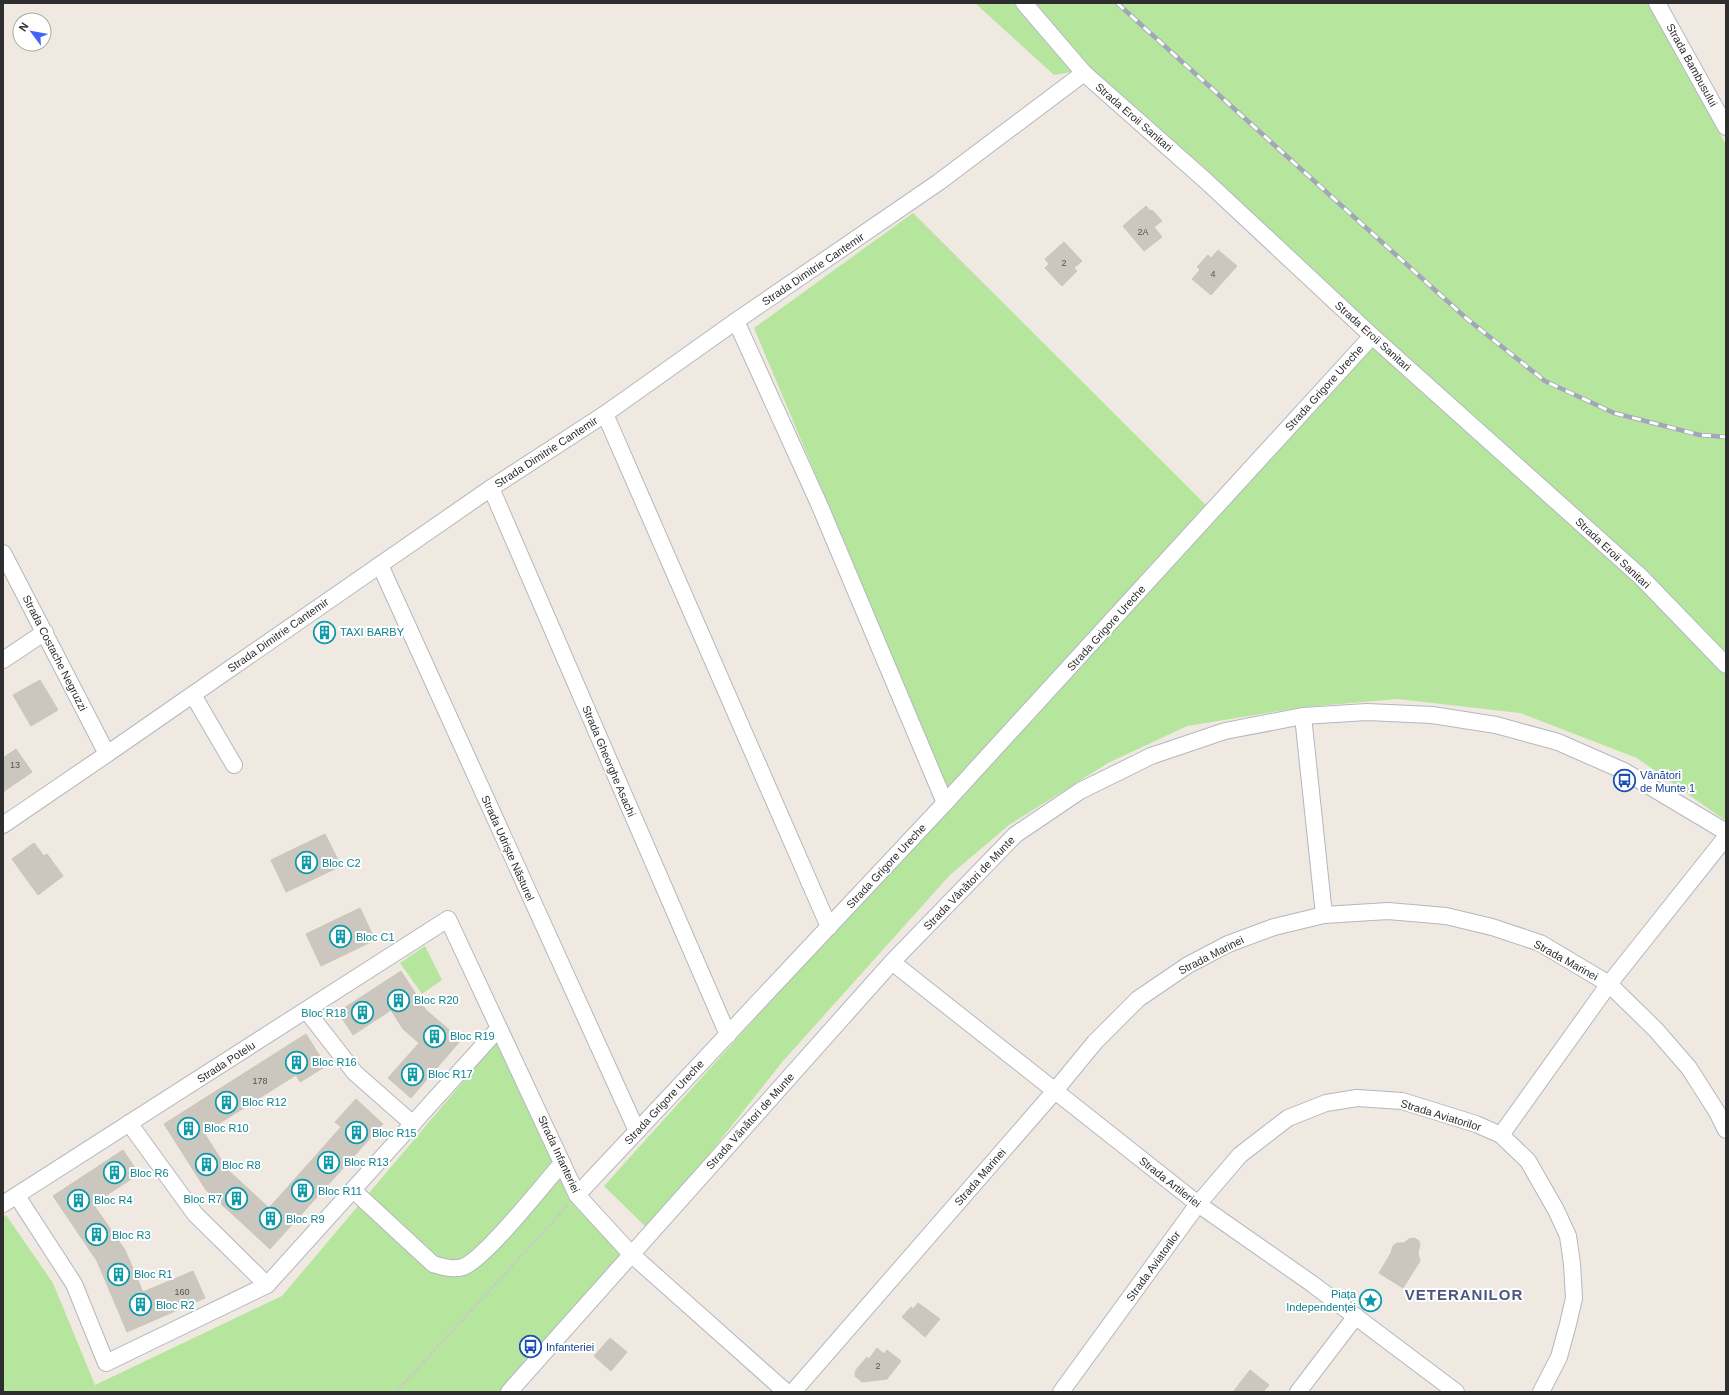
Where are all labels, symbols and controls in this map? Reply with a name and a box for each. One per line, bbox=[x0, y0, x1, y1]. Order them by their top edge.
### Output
north arrow bbox=[12, 12, 52, 52]
text: N bbox=[16, 20, 31, 33]
street label: Strada Bambusului bbox=[1664, 21, 1720, 109]
street label: Strada Eroii Sanitari bbox=[1093, 80, 1175, 154]
house number: 2A bbox=[1137, 227, 1149, 237]
street label: Strada Dimitrie Cantemir bbox=[760, 230, 867, 308]
house number: 2 bbox=[1061, 258, 1067, 268]
house number: 4 bbox=[1210, 269, 1216, 279]
street label: Strada Eroii Sanitari bbox=[1333, 299, 1413, 373]
street label: Strada Grigore Ureche bbox=[1283, 343, 1365, 433]
street label: Strada Dimitrie Cantemir bbox=[492, 414, 600, 490]
street label: Strada Eroii Sanitari bbox=[1573, 515, 1653, 591]
street label: Strada Grigore Ureche bbox=[1065, 583, 1147, 673]
street label: Strada Costache Negruzzi bbox=[21, 593, 89, 713]
street label: Strada Dimitrie Cantemir bbox=[225, 595, 331, 674]
building icon: TAXI BARBY bbox=[311, 619, 337, 645]
place label: TAXI BARBY bbox=[340, 626, 405, 638]
street label: Strada Gheorghe Asachi bbox=[580, 703, 638, 819]
house number: 13 bbox=[10, 760, 20, 770]
bus stop icon: Vânători de Munte 1 bbox=[1611, 768, 1637, 794]
place label: Vânători de Munte 1 bbox=[1640, 769, 1695, 794]
street label: Strada Udriște Năsturel bbox=[479, 793, 537, 903]
street label: Strada Grigore Ureche bbox=[844, 821, 928, 911]
street label: Strada Vânători de Munte bbox=[921, 834, 1017, 932]
building icon: Bloc C2 bbox=[293, 850, 319, 876]
place label: Bloc C2 bbox=[322, 857, 361, 869]
building icon: Bloc C1 bbox=[328, 924, 354, 950]
place label: Bloc C1 bbox=[356, 931, 395, 943]
street label: Strada Marinei bbox=[1176, 933, 1246, 977]
street label: Strada Marinei bbox=[1532, 937, 1600, 983]
building icon: Bloc R20 bbox=[385, 987, 411, 1013]
place label: Bloc R20 bbox=[414, 994, 459, 1006]
building icon: Bloc R18 bbox=[349, 1000, 375, 1026]
place label: Bloc R18 bbox=[301, 1007, 346, 1019]
building icon: Bloc R19 bbox=[421, 1023, 447, 1049]
place label: Bloc R19 bbox=[450, 1030, 495, 1042]
street label: Strada Potelu bbox=[195, 1039, 257, 1085]
building icon: Bloc R16 bbox=[284, 1049, 310, 1075]
place label: Bloc R16 bbox=[312, 1056, 357, 1068]
street label: Strada Grigore Ureche bbox=[622, 1057, 706, 1147]
building icon: Bloc R17 bbox=[399, 1061, 425, 1087]
place label: Bloc R17 bbox=[428, 1068, 473, 1080]
street label: Strada Vânători de Munte bbox=[704, 1070, 796, 1172]
house number: 178 bbox=[252, 1076, 268, 1086]
building icon: Bloc R12 bbox=[214, 1089, 240, 1115]
place label: Bloc R12 bbox=[242, 1096, 287, 1108]
street label: Strada Aviatorilor bbox=[1399, 1097, 1483, 1133]
street label: Strada Infanteriei bbox=[536, 1113, 582, 1195]
building icon: Bloc R10 bbox=[176, 1115, 202, 1141]
building icon: Bloc R15 bbox=[343, 1120, 369, 1146]
place label: Bloc R10 bbox=[204, 1122, 249, 1134]
place label: Bloc R15 bbox=[372, 1127, 417, 1139]
street label: Strada Marinei bbox=[952, 1146, 1008, 1208]
building icon: Bloc R13 bbox=[316, 1149, 342, 1175]
building icon: Bloc R8 bbox=[194, 1152, 220, 1178]
street label: Strada Artileriei bbox=[1137, 1154, 1203, 1210]
place label: Bloc R13 bbox=[344, 1156, 389, 1168]
place label: Bloc R8 bbox=[222, 1159, 261, 1171]
building icon: Bloc R6 bbox=[101, 1160, 127, 1186]
place label: Bloc R6 bbox=[130, 1167, 169, 1179]
building icon: Bloc R11 bbox=[290, 1178, 316, 1204]
place label: Bloc R11 bbox=[318, 1185, 362, 1197]
building icon: Bloc R7 bbox=[224, 1186, 250, 1212]
building icon: Bloc R4 bbox=[65, 1187, 91, 1213]
place label: Bloc R7 bbox=[183, 1193, 222, 1205]
place label: Bloc R4 bbox=[94, 1194, 133, 1206]
building icon: Bloc R9 bbox=[258, 1206, 284, 1232]
place label: Bloc R9 bbox=[286, 1213, 325, 1225]
building icon: Bloc R3 bbox=[84, 1222, 110, 1248]
street label: Strada Aviatorilor bbox=[1124, 1228, 1183, 1303]
place label: Bloc R3 bbox=[112, 1229, 151, 1241]
building icon: Bloc R1 bbox=[106, 1261, 132, 1287]
place label: Bloc R1 bbox=[134, 1268, 173, 1280]
district label: VETERANILOR bbox=[1405, 1286, 1523, 1303]
house number: 160 bbox=[174, 1287, 190, 1297]
place icon: Piața Independenței bbox=[1358, 1287, 1384, 1313]
place label: Piața Independenței bbox=[1286, 1288, 1357, 1313]
building icon: Bloc R2 bbox=[128, 1292, 154, 1318]
place label: Bloc R2 bbox=[156, 1299, 195, 1311]
bus stop icon: Infanteriei bbox=[518, 1334, 544, 1360]
place label: Infanteriei bbox=[546, 1341, 594, 1353]
house number: 2 bbox=[875, 1361, 881, 1371]

